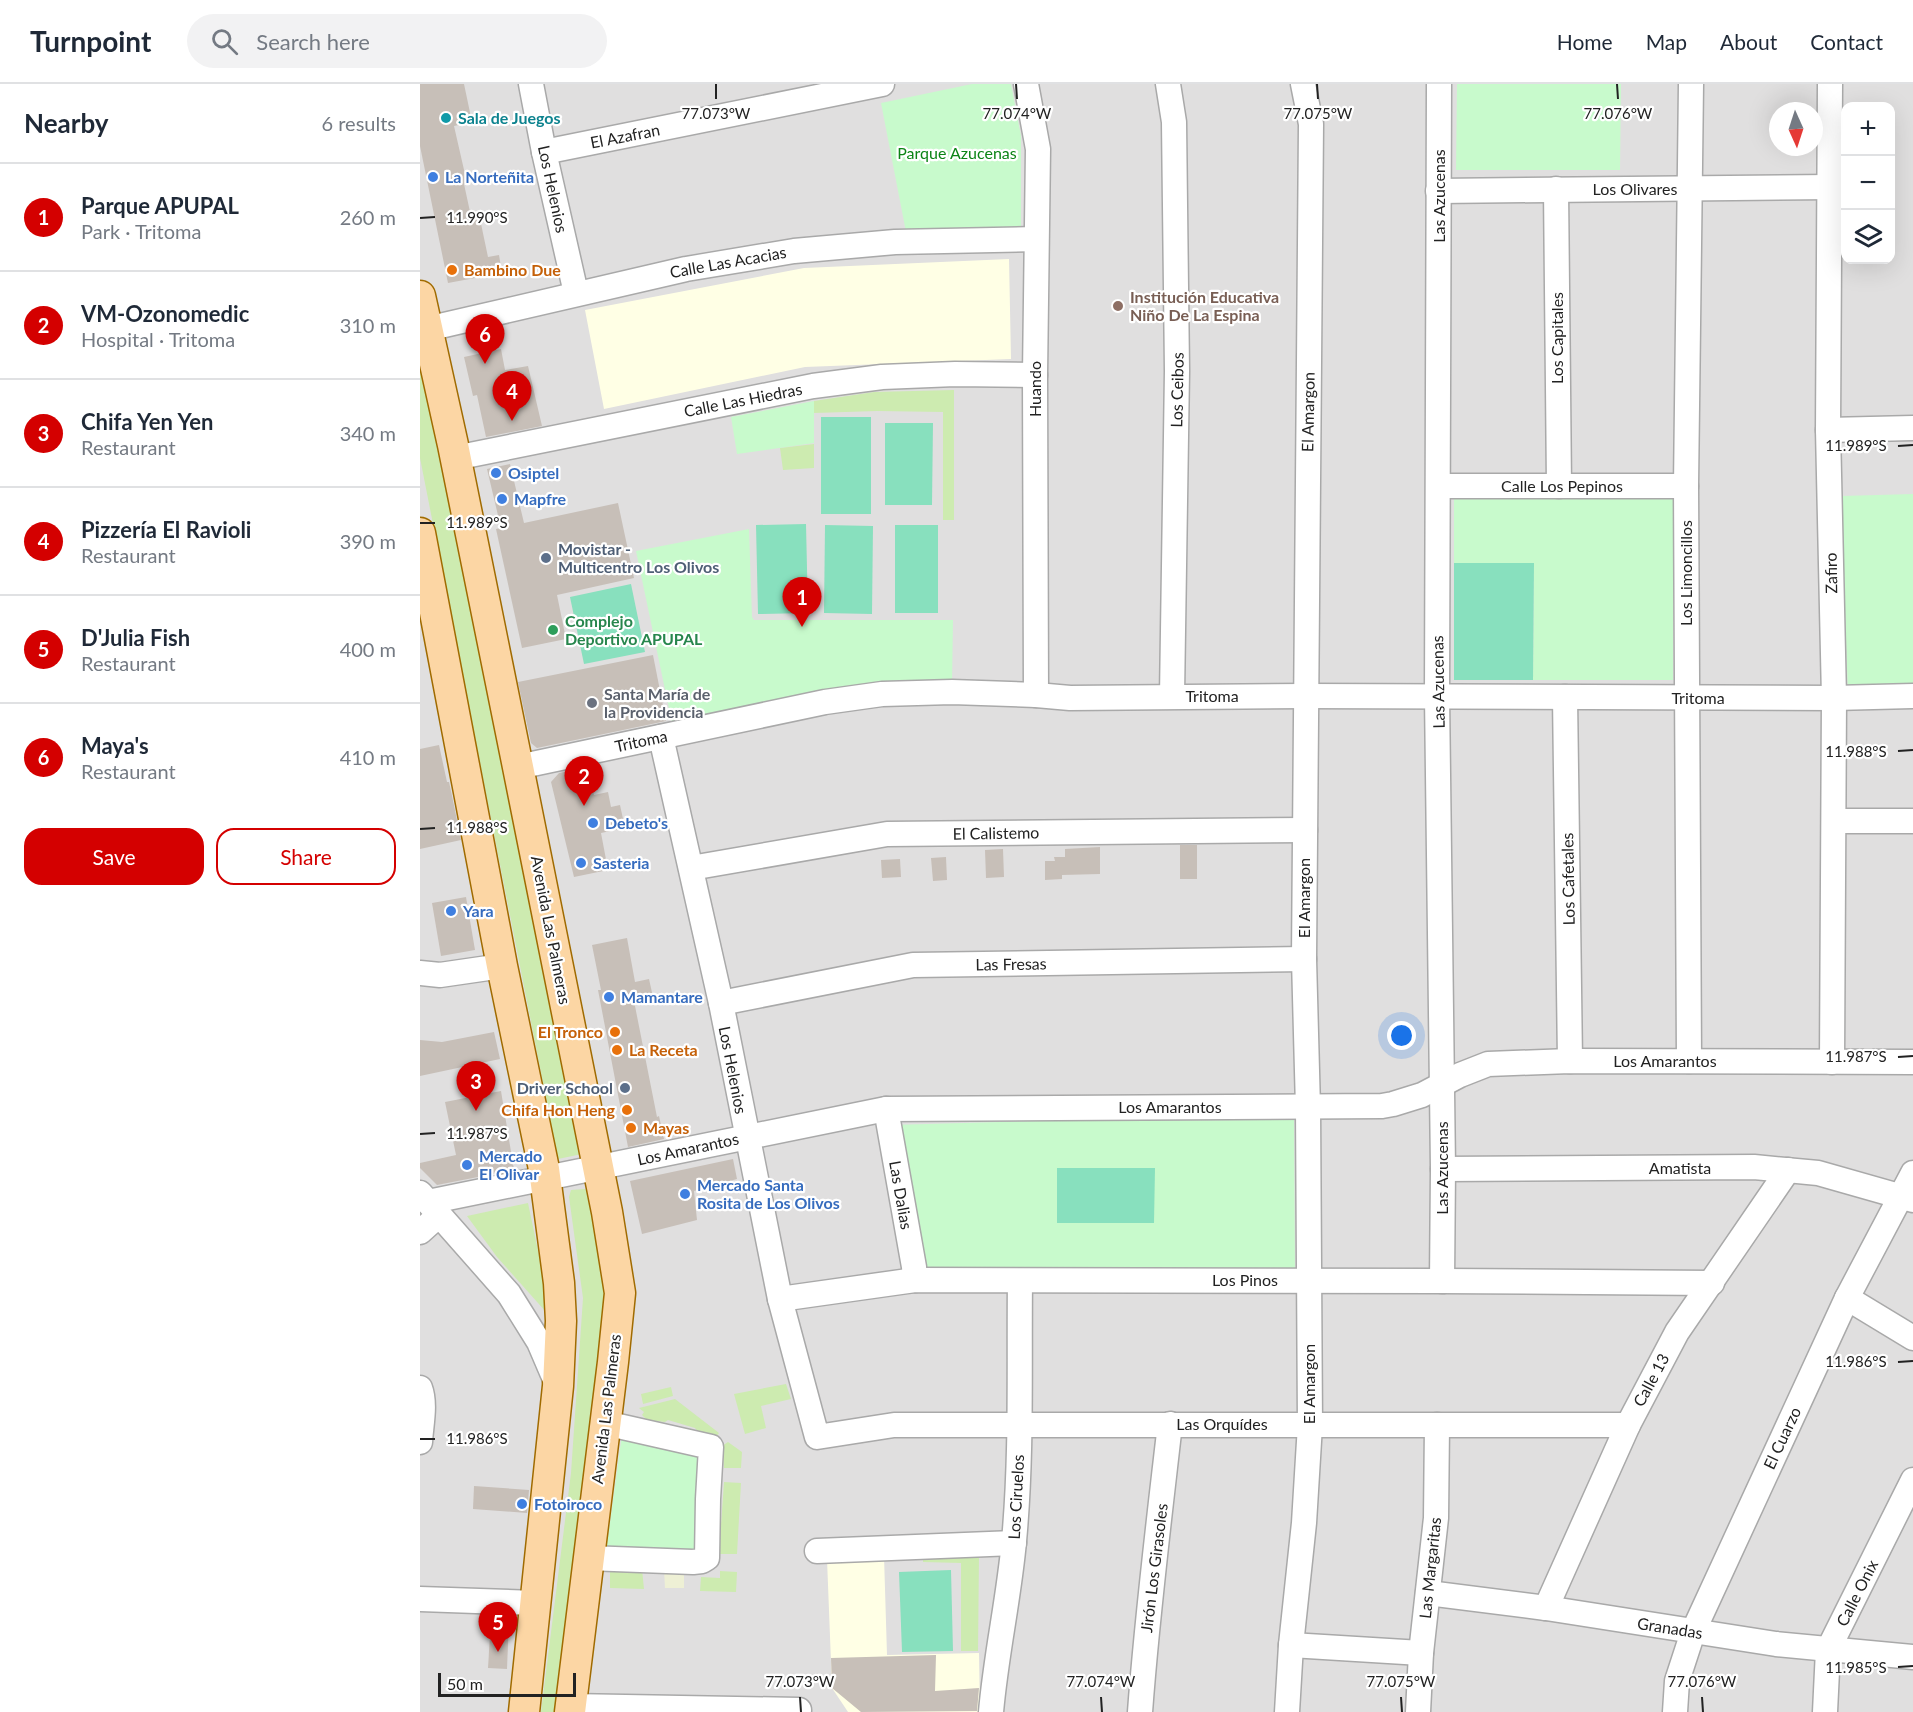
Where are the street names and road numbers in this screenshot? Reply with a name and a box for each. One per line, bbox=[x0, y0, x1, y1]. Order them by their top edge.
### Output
street label: El Azafran bbox=[588, 119, 661, 152]
street label: Los Helenios bbox=[535, 143, 572, 235]
street label: Las Azucenas bbox=[1429, 149, 1448, 243]
street label: Los Olivares bbox=[1593, 179, 1678, 198]
street label: Calle Las Acacias bbox=[668, 242, 788, 281]
street label: Los Capitales bbox=[1547, 292, 1566, 384]
street label: Los Ceibos bbox=[1166, 352, 1187, 428]
street label: Huando bbox=[1025, 361, 1044, 417]
street label: El Amargon bbox=[1297, 372, 1318, 452]
street label: Calle Las Hiedras bbox=[682, 379, 804, 420]
street label: Calle Los Pepinos bbox=[1501, 476, 1623, 495]
street label: Los Limoncillos bbox=[1676, 520, 1695, 626]
street label: Zafiro bbox=[1821, 552, 1840, 594]
street label: Las Azucenas bbox=[1427, 635, 1448, 729]
street label: Tritoma bbox=[1185, 686, 1239, 705]
street label: Tritoma bbox=[1671, 688, 1725, 707]
street label: Tritoma bbox=[613, 726, 669, 755]
street label: El Calistemo bbox=[953, 822, 1039, 843]
street label: Los Cafetales bbox=[1557, 832, 1578, 926]
street label: Avenida Las Palmeras bbox=[528, 854, 575, 1006]
street label: El Amargon bbox=[1294, 858, 1313, 938]
street label: Las Fresas bbox=[975, 953, 1047, 974]
street label: Los Helenios bbox=[716, 1024, 751, 1116]
street label: Los Amarantos bbox=[1613, 1051, 1717, 1070]
street label: Los Amarantos bbox=[1118, 1097, 1222, 1116]
street label: Las Azucenas bbox=[1432, 1121, 1451, 1215]
street label: Los Amarantos bbox=[635, 1128, 740, 1169]
street label: Amatista bbox=[1649, 1158, 1711, 1177]
street label: Las Dalias bbox=[886, 1159, 917, 1231]
street label: Los Pinos bbox=[1212, 1270, 1278, 1289]
street label: Avenida Las Palmeras bbox=[587, 1333, 624, 1485]
street label: El Amargon bbox=[1299, 1344, 1318, 1424]
street label: Calle 13 bbox=[1629, 1350, 1672, 1410]
street label: El Cuarzo bbox=[1759, 1404, 1804, 1472]
street label: Las Orquídes bbox=[1176, 1414, 1268, 1433]
street label: Los Ciruelos bbox=[1004, 1454, 1027, 1540]
street label: Jirón Los Girasoles bbox=[1136, 1502, 1171, 1634]
street label: Las Margaritas bbox=[1415, 1516, 1444, 1620]
street label: Calle Onix bbox=[1832, 1556, 1881, 1629]
street label: Granadas bbox=[1636, 1613, 1704, 1642]

